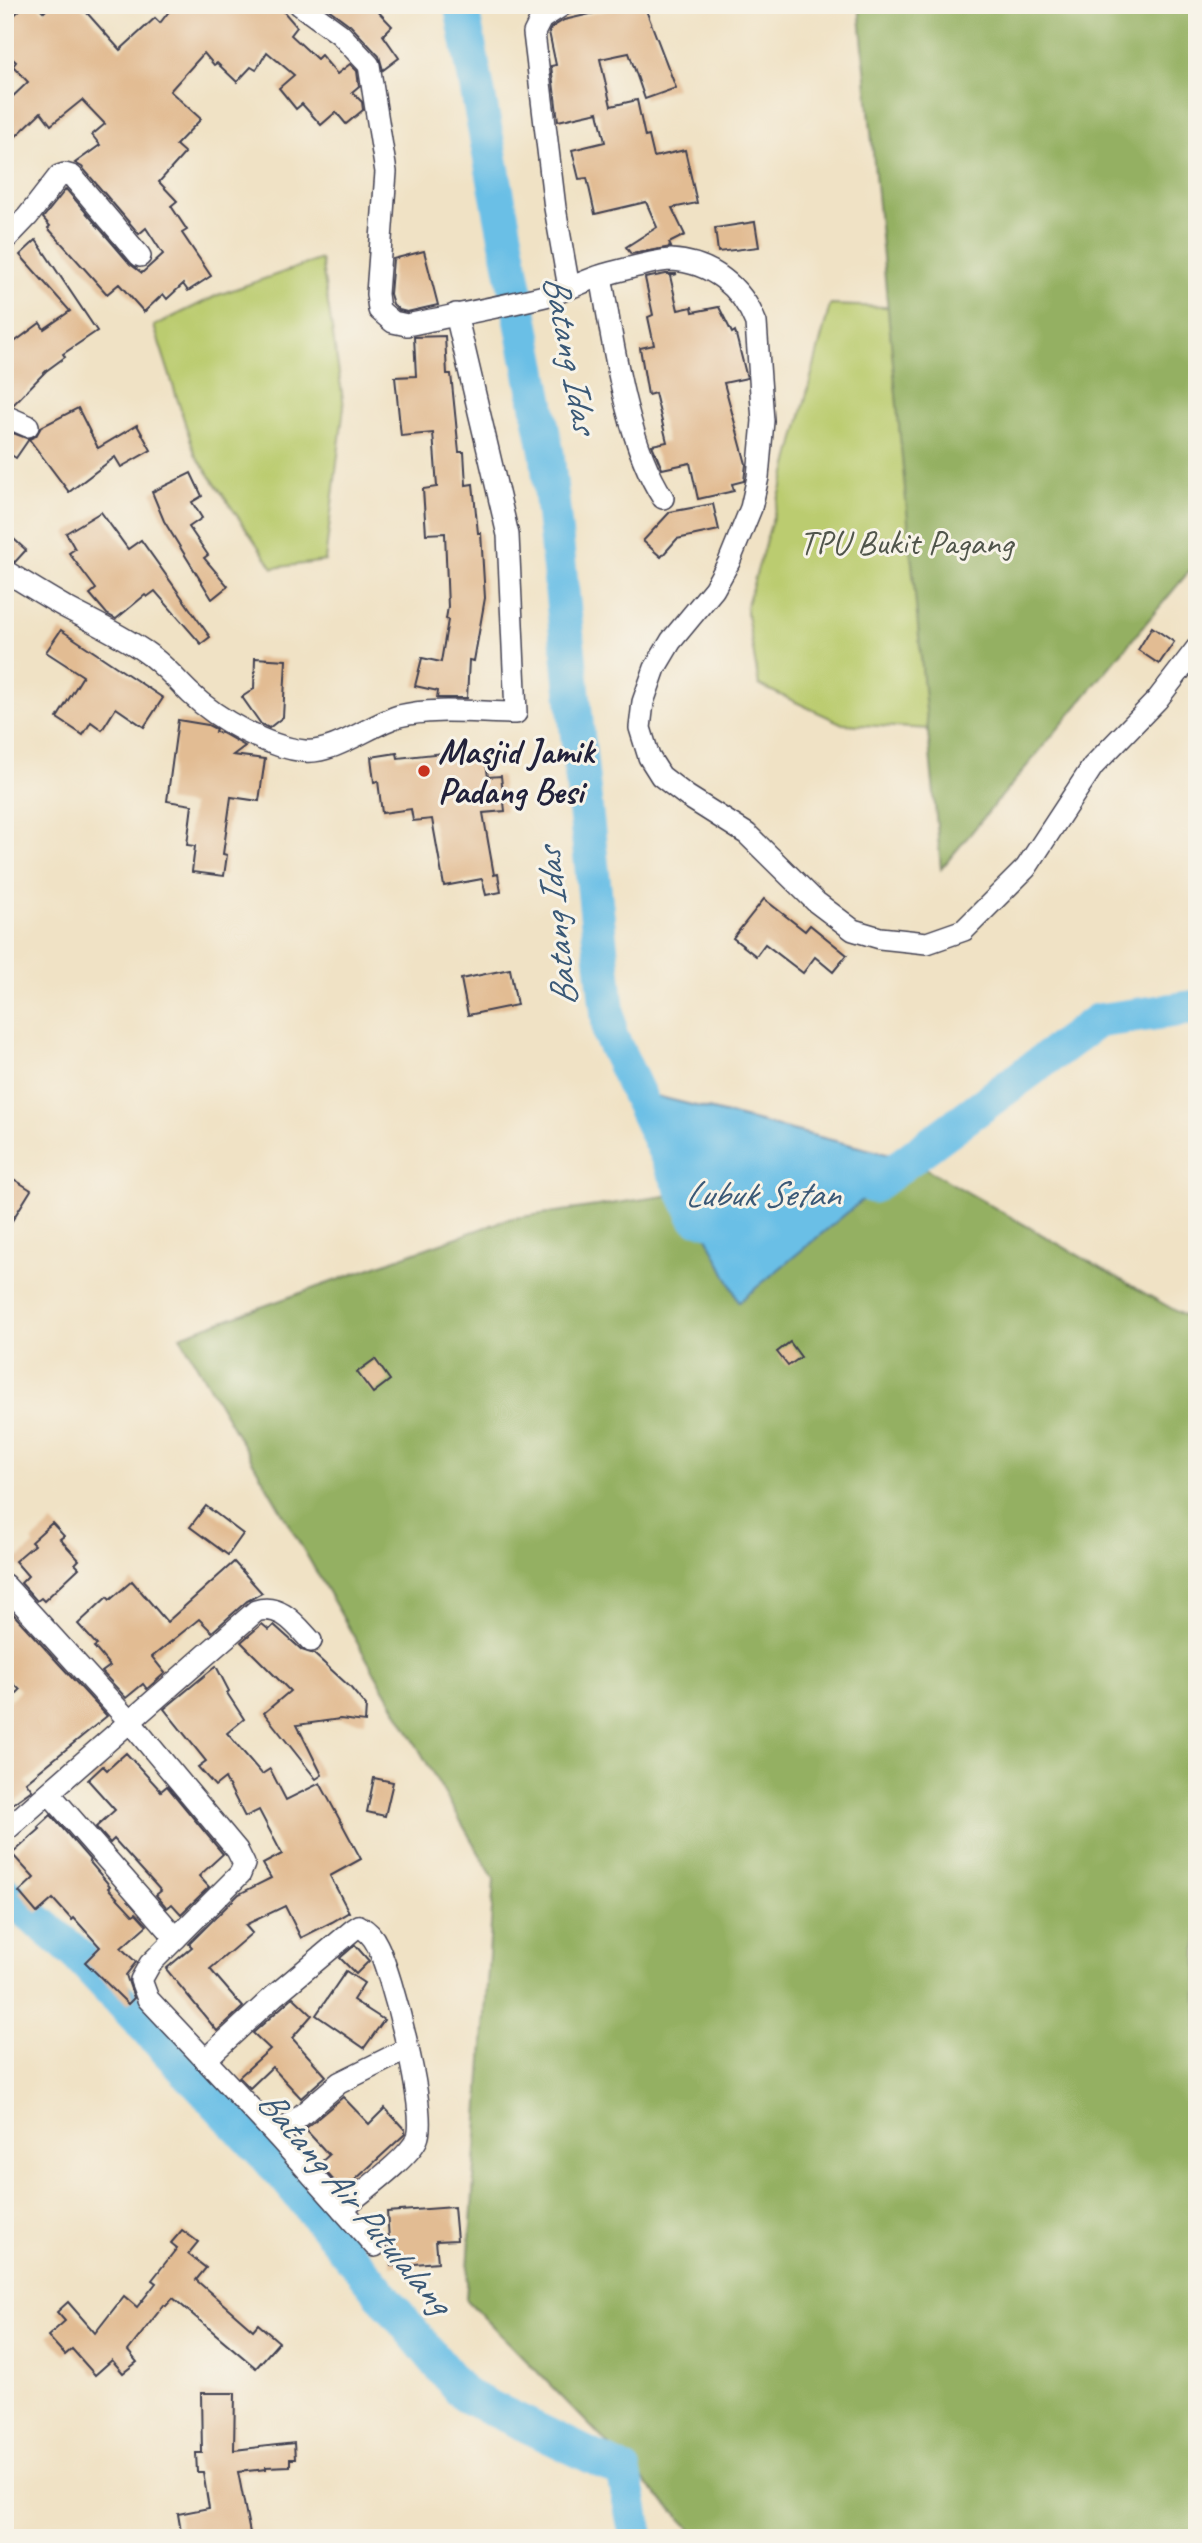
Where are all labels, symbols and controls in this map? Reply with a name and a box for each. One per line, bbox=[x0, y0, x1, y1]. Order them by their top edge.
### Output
water label: Batang Idas bbox=[533, 271, 610, 441]
park label: TPU Bukit Pagang bbox=[799, 520, 1015, 565]
place label: Masjid Jamik Padang Besi bbox=[438, 729, 597, 814]
marker: Masjid Jamik Padang Besi bbox=[416, 763, 432, 779]
water label: Batang Idas bbox=[524, 841, 588, 1009]
water label: Lubuk Setan bbox=[685, 1170, 842, 1217]
water label: Batang Air Putulalang bbox=[248, 2079, 466, 2326]

